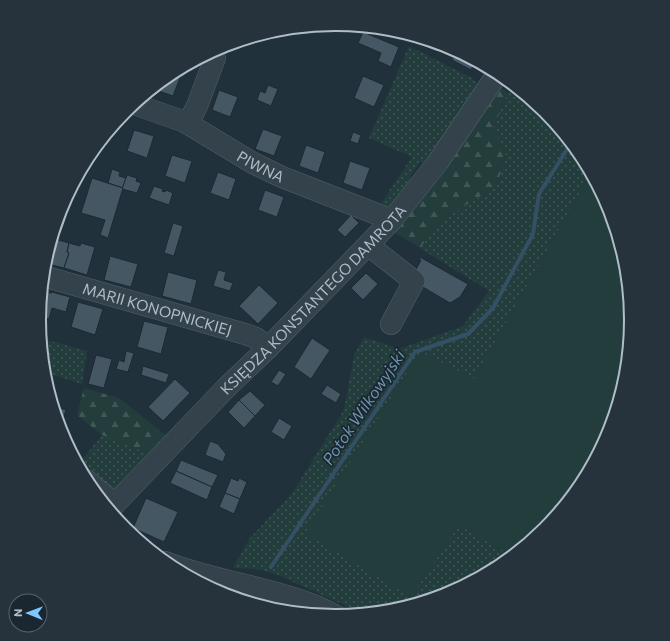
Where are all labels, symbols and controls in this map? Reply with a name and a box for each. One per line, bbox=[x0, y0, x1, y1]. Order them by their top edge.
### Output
street label: PIWNA bbox=[234, 147, 287, 186]
street label: KSIĘDZA KONSTANTEGO DAMROTA bbox=[216, 201, 410, 398]
street label: MARII KONOPNICKIEJ bbox=[81, 279, 234, 339]
water label: Potok Wilkowyjski bbox=[318, 345, 409, 468]
north arrow bbox=[8, 593, 48, 633]
text: N bbox=[11, 609, 24, 617]

